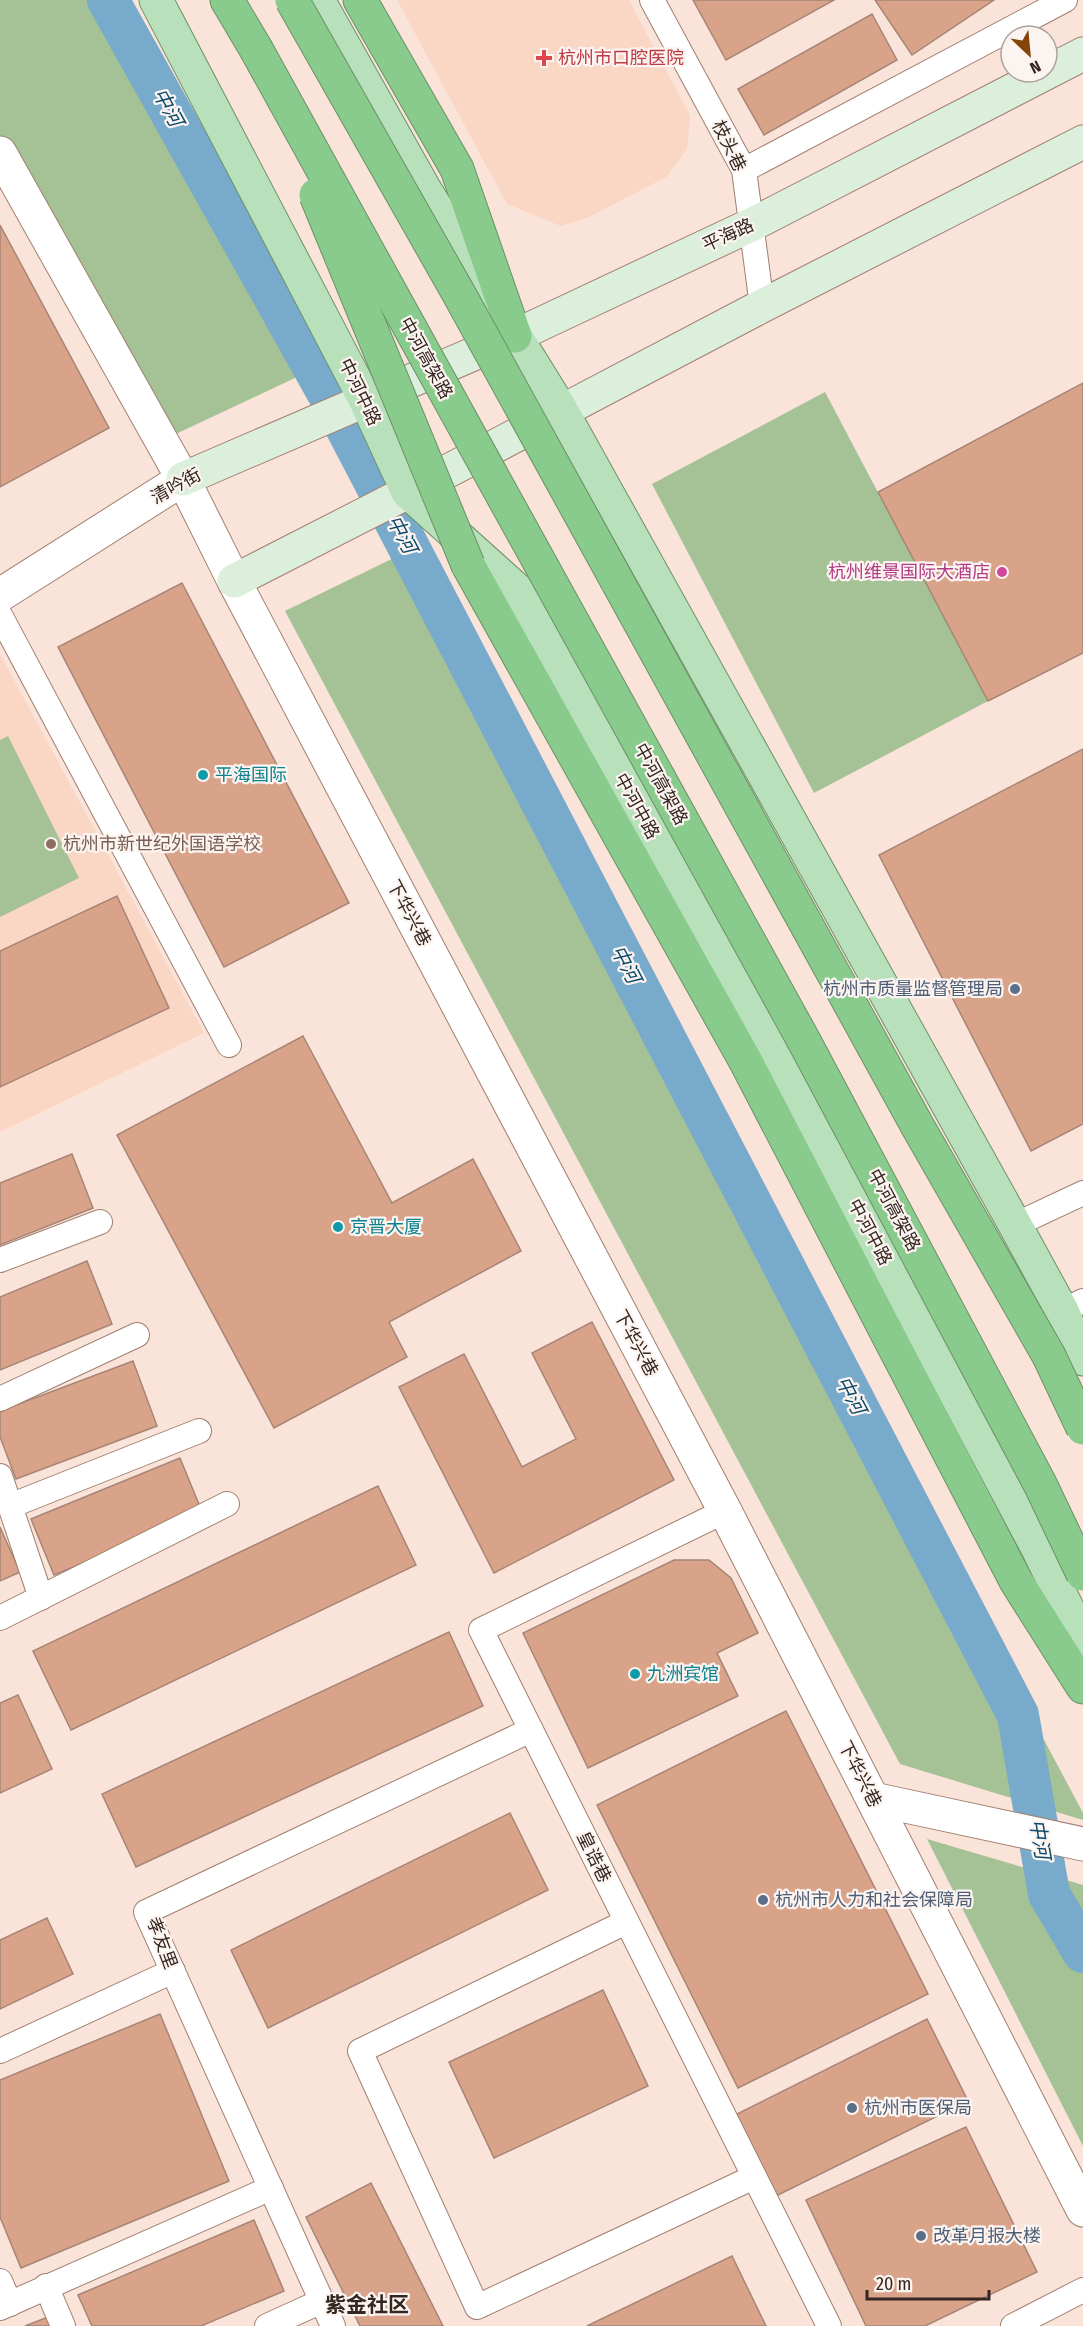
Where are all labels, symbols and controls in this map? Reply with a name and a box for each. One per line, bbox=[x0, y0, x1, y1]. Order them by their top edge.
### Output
north arrow bbox=[999, 24, 1059, 84]
place label: 杭州市口腔医院 bbox=[558, 47, 684, 69]
marker: 杭州市口腔医院 bbox=[535, 49, 553, 67]
text: N bbox=[1027, 56, 1044, 78]
water label: 中河 bbox=[148, 84, 190, 134]
street label: 枝头巷 bbox=[707, 117, 751, 175]
street label: 平海路 bbox=[699, 214, 757, 256]
street label: 中河高架路 bbox=[395, 313, 457, 403]
street label: 中河中路 bbox=[334, 355, 386, 429]
street label: 清吟街 bbox=[147, 463, 205, 509]
water label: 中河 bbox=[382, 511, 424, 561]
place label: 杭州维景国际大酒店 bbox=[828, 561, 990, 583]
marker: 杭州维景国际大酒店 bbox=[995, 565, 1009, 579]
street label: 中河高架路 bbox=[630, 739, 692, 829]
place label: 平海国际 bbox=[215, 764, 287, 786]
marker: 平海国际 bbox=[196, 768, 210, 782]
street label: 中河中路 bbox=[610, 769, 664, 843]
place label: 杭州市新世纪外国语学校 bbox=[63, 833, 261, 855]
marker: 杭州市新世纪外国语学校 bbox=[44, 837, 58, 851]
street label: 下华兴巷 bbox=[382, 876, 436, 950]
water label: 中河 bbox=[606, 941, 648, 991]
place label: 杭州市质量监督管理局 bbox=[823, 978, 1003, 1000]
marker: 杭州市质量监督管理局 bbox=[1008, 982, 1022, 996]
street label: 中河高架路 bbox=[863, 1165, 925, 1255]
street label: 中河中路 bbox=[843, 1195, 897, 1269]
place label: 京晋大厦 bbox=[350, 1216, 422, 1238]
marker: 京晋大厦 bbox=[331, 1220, 345, 1234]
street label: 下华兴巷 bbox=[609, 1306, 663, 1380]
water label: 中河 bbox=[831, 1372, 873, 1422]
place label: 九洲宾馆 bbox=[647, 1663, 719, 1685]
marker: 九洲宾馆 bbox=[628, 1667, 642, 1681]
street label: 下华兴巷 bbox=[834, 1737, 886, 1811]
water label: 中河 bbox=[1025, 1817, 1056, 1865]
street label: 皇诰巷 bbox=[572, 1828, 616, 1886]
place label: 杭州市人力和社会保障局 bbox=[775, 1889, 973, 1911]
marker: 杭州市人力和社会保障局 bbox=[756, 1893, 770, 1907]
street label: 孝友里 bbox=[142, 1914, 182, 1972]
place label: 杭州市医保局 bbox=[864, 2097, 972, 2119]
marker: 杭州市医保局 bbox=[845, 2101, 859, 2115]
place label: 改革月报大楼 bbox=[933, 2225, 1041, 2247]
marker: 改革月报大楼 bbox=[914, 2229, 928, 2243]
scale bar bbox=[867, 2263, 988, 2301]
text: 20 m bbox=[876, 2273, 911, 2295]
district label: 紫金社区 bbox=[325, 2292, 409, 2318]

